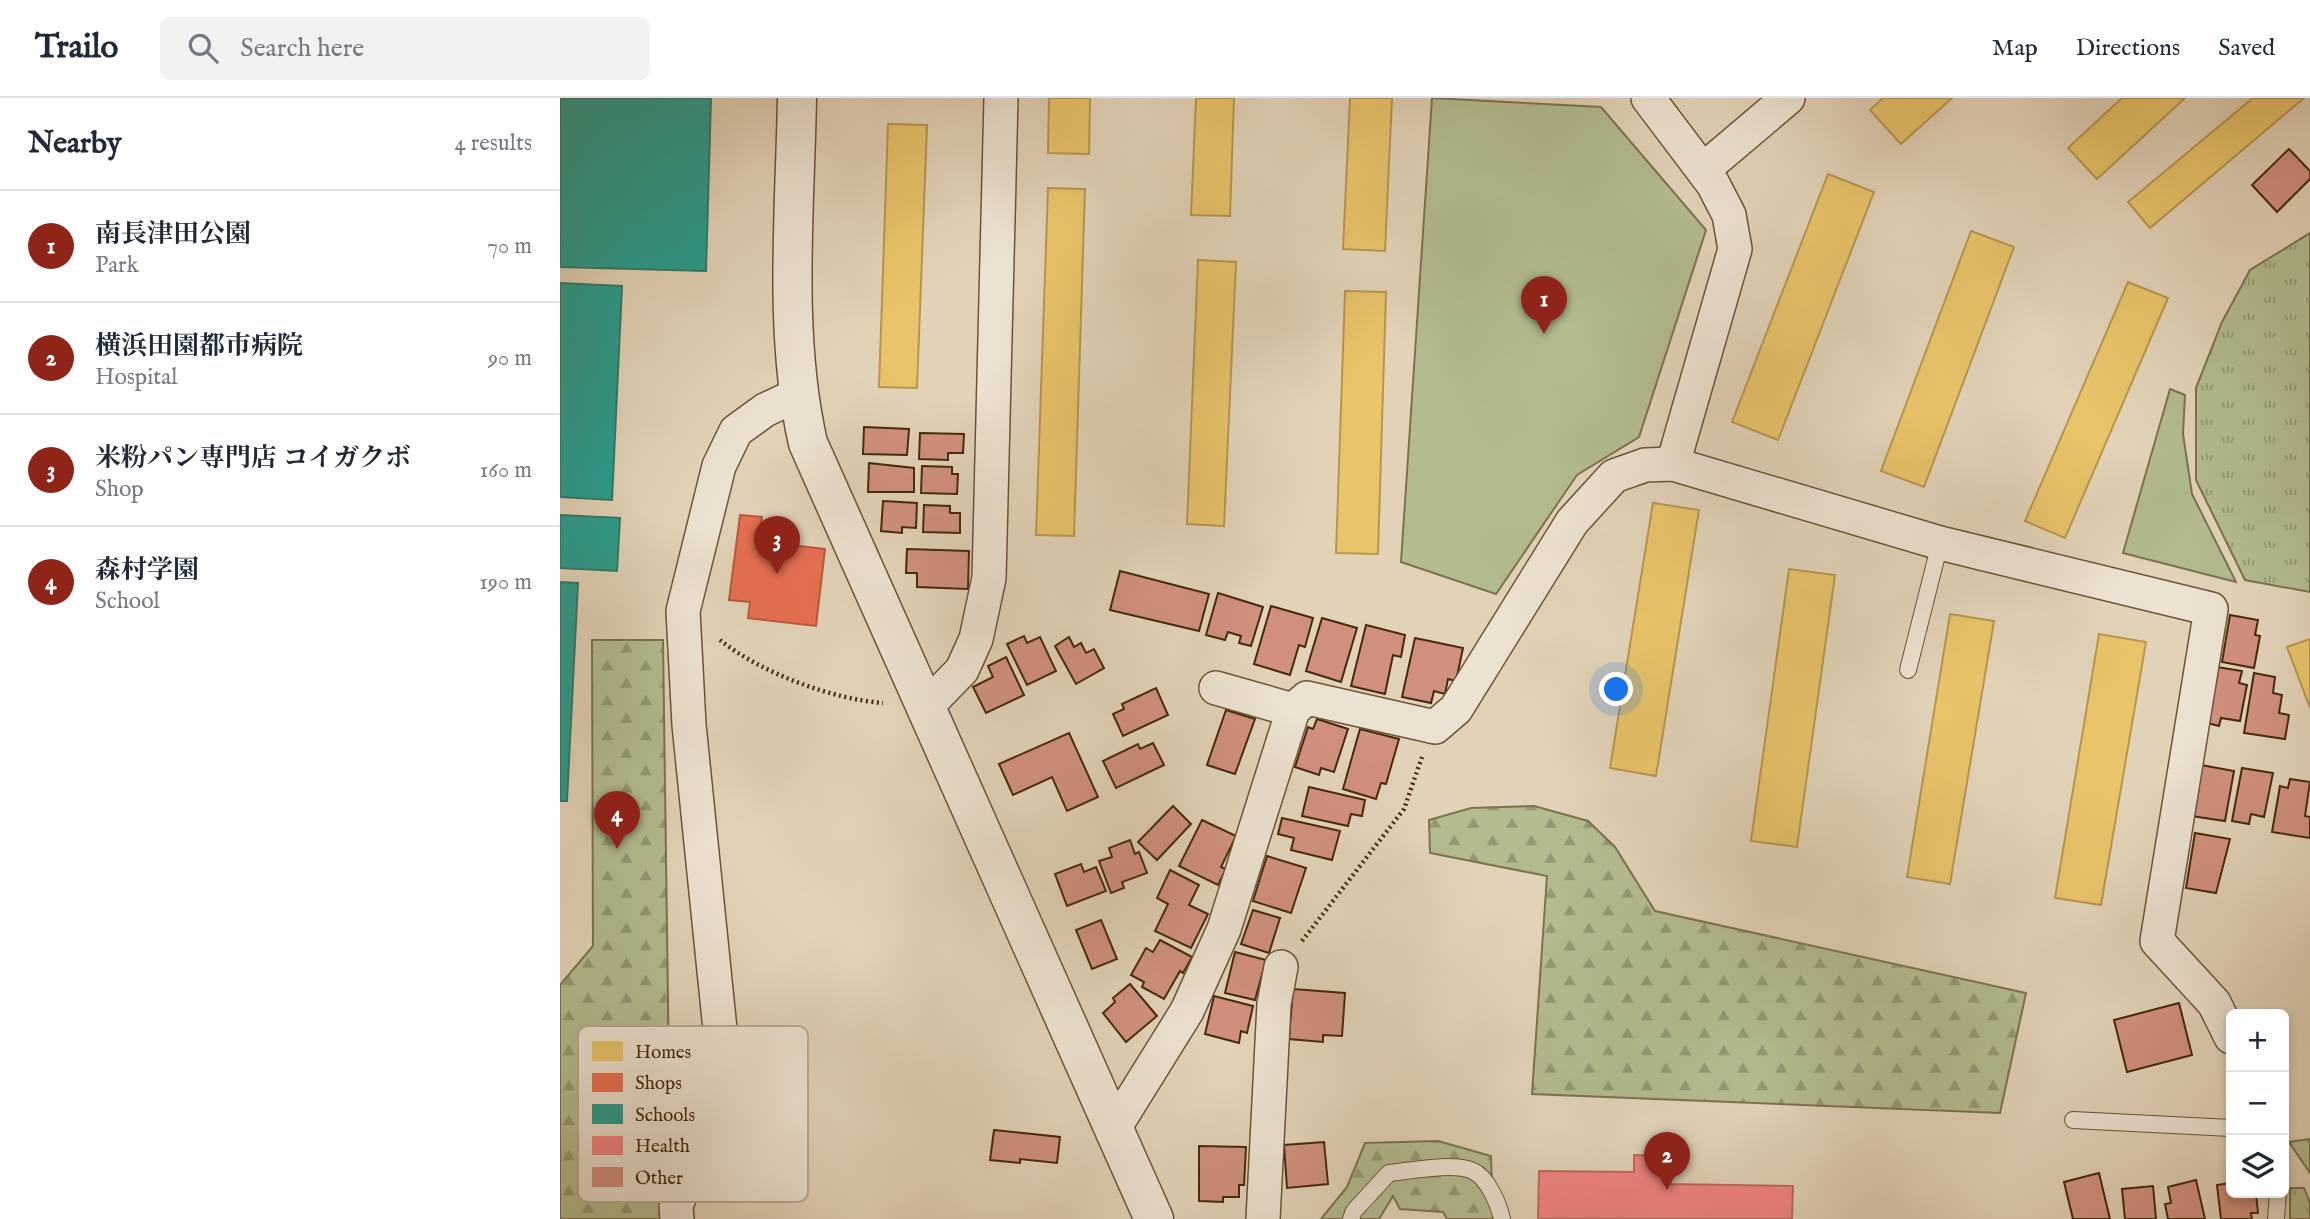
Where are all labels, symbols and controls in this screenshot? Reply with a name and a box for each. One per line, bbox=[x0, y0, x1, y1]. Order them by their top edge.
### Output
search box bbox=[160, 17, 650, 80]
text: Trailo bbox=[35, 27, 118, 69]
icon: search bbox=[184, 29, 222, 67]
text: Search here bbox=[240, 32, 364, 65]
text: Map bbox=[1992, 33, 2038, 64]
text: Directions bbox=[2076, 33, 2180, 64]
text: Saved bbox=[2218, 33, 2275, 64]
text: Nearby bbox=[28, 125, 121, 163]
text: 4 results bbox=[454, 129, 532, 158]
text: 南長津田公園 bbox=[95, 218, 251, 251]
text: 1 bbox=[47, 232, 55, 261]
text: 70 m bbox=[487, 232, 532, 261]
text: Park bbox=[95, 251, 139, 280]
pin: 1 bbox=[1521, 276, 1567, 334]
text: 横浜田園都市病院 bbox=[95, 330, 303, 363]
text: 2 bbox=[46, 344, 56, 373]
text: 90 m bbox=[488, 344, 532, 373]
text: Hospital bbox=[95, 363, 177, 392]
text: 米粉パン専門店 コイガクボ bbox=[95, 442, 411, 475]
text: 3 bbox=[47, 456, 55, 485]
text: 160 m bbox=[480, 456, 532, 485]
text: Shop bbox=[95, 475, 144, 504]
pin: 3 bbox=[754, 516, 800, 574]
text: 森村学園 bbox=[95, 554, 199, 587]
text: 4 bbox=[45, 568, 57, 597]
text: 190 m bbox=[479, 568, 532, 597]
text: School bbox=[95, 587, 160, 616]
your location bbox=[1599, 672, 1633, 706]
pin: 4 bbox=[594, 791, 640, 849]
map controls bbox=[2226, 1009, 2289, 1198]
button: + bbox=[2226, 1009, 2289, 1072]
legend bbox=[578, 1026, 808, 1202]
text: Homes bbox=[635, 1041, 691, 1065]
text: Shops bbox=[635, 1072, 682, 1096]
button: − bbox=[2226, 1072, 2289, 1135]
text: Schools bbox=[635, 1104, 695, 1128]
pin: 2 bbox=[1644, 1132, 1690, 1190]
text: Health bbox=[635, 1135, 690, 1159]
button: layers bbox=[2226, 1135, 2289, 1198]
text: Other bbox=[635, 1167, 683, 1191]

